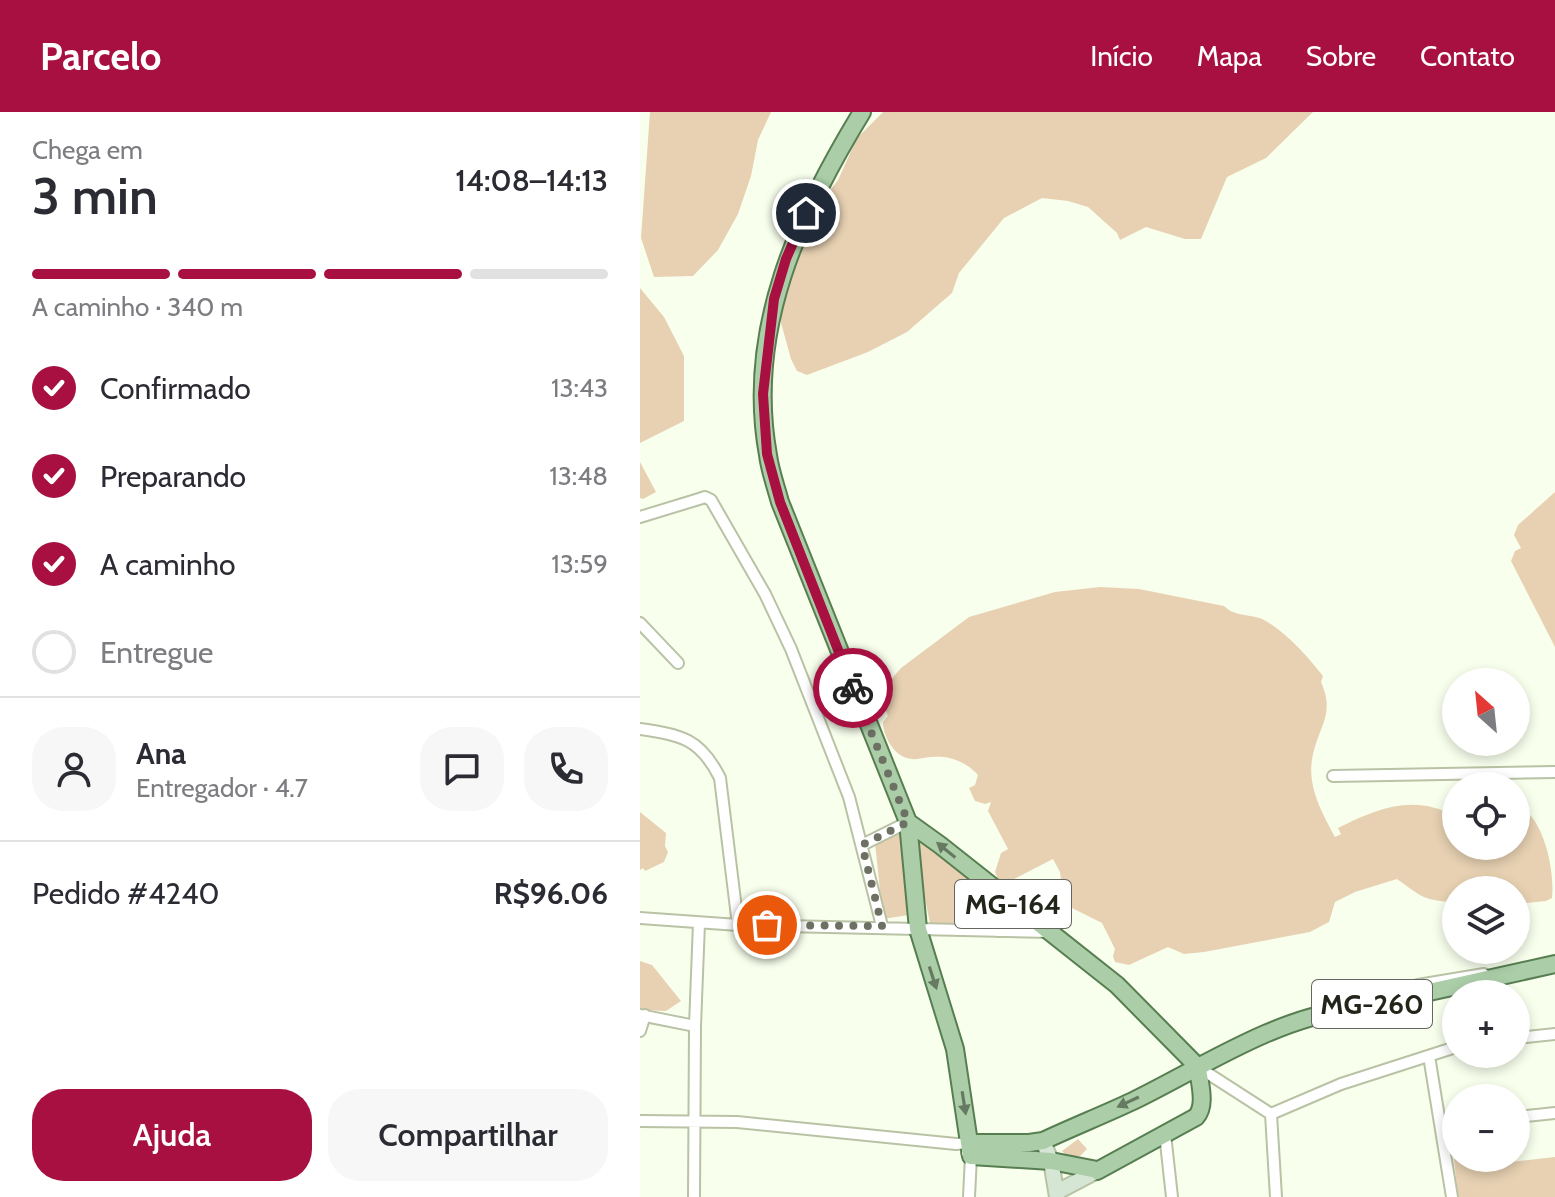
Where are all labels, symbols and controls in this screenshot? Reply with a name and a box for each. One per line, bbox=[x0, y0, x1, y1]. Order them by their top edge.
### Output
text: Parcelo bbox=[40, 33, 161, 80]
text: Início bbox=[1090, 39, 1153, 73]
text: Mapa bbox=[1197, 39, 1262, 73]
text: Sobre bbox=[1306, 39, 1376, 73]
text: Contato bbox=[1420, 39, 1515, 73]
text: Chega em bbox=[32, 134, 143, 166]
text: 14:08–14:13 bbox=[455, 162, 608, 199]
text: 3 min bbox=[32, 164, 158, 227]
pin bbox=[772, 179, 840, 247]
icon: home bbox=[784, 191, 828, 235]
text: A caminho · 340 m bbox=[32, 291, 243, 323]
icon: check bbox=[32, 366, 76, 410]
text: Confirmado bbox=[100, 370, 251, 407]
text: 13:43 bbox=[551, 372, 608, 404]
icon: check bbox=[32, 454, 76, 498]
text: Preparando bbox=[100, 458, 246, 495]
text: 13:48 bbox=[549, 460, 608, 492]
icon: check bbox=[32, 542, 76, 586]
text: A caminho bbox=[100, 546, 235, 583]
text: 13:59 bbox=[551, 548, 608, 580]
text: Entregue bbox=[100, 634, 213, 671]
courier bbox=[813, 648, 893, 728]
icon: bike bbox=[831, 666, 875, 710]
north arrow bbox=[1442, 668, 1530, 756]
map controls bbox=[1442, 668, 1530, 1172]
button: person bbox=[32, 727, 116, 811]
button: chat bbox=[420, 727, 504, 811]
button: phone bbox=[524, 727, 608, 811]
text: Ana bbox=[136, 735, 186, 772]
text: Entregador · 4.7 bbox=[136, 772, 308, 804]
button: locate bbox=[1442, 772, 1530, 860]
one-way arrow bbox=[937, 842, 957, 859]
text: Pedido #4240 bbox=[32, 875, 220, 912]
text: R$96.06 bbox=[494, 875, 608, 912]
button: layers bbox=[1442, 876, 1530, 964]
road number: MG-164 bbox=[955, 880, 1071, 928]
pin bbox=[733, 891, 801, 959]
icon: bag bbox=[745, 903, 789, 947]
one-way arrow bbox=[927, 966, 939, 990]
road number: MG-260 bbox=[1312, 980, 1432, 1028]
button: + bbox=[1442, 980, 1530, 1068]
button: − bbox=[1442, 1084, 1530, 1172]
button: Ajuda bbox=[32, 1089, 312, 1181]
button: Compartilhar bbox=[328, 1089, 608, 1181]
one-way arrow bbox=[958, 1090, 970, 1115]
one-way arrow bbox=[1117, 1095, 1140, 1109]

